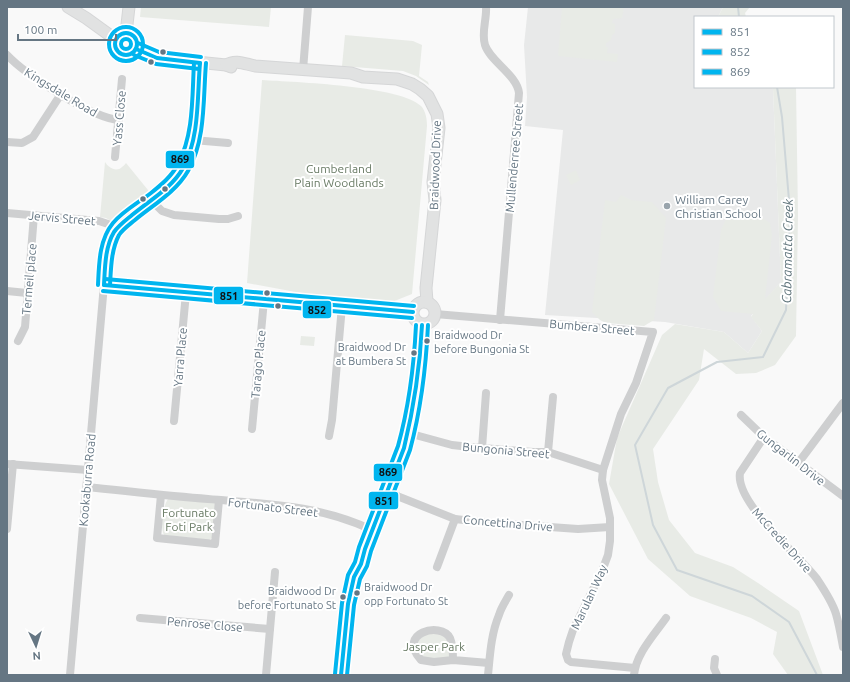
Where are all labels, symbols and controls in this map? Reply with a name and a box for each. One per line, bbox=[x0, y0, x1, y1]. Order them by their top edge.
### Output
scale bar bbox=[18, 16, 116, 42]
legend bbox=[694, 16, 834, 88]
text: 100 m bbox=[24, 23, 57, 36]
text: 851 bbox=[730, 25, 750, 38]
text: 852 bbox=[730, 45, 750, 58]
unlabelled marker bbox=[158, 47, 168, 57]
unlabelled marker bbox=[146, 57, 156, 67]
street label: Kingsdale Road bbox=[22, 65, 100, 119]
text: 869 bbox=[730, 65, 750, 78]
street label: Yass Close bbox=[110, 90, 128, 146]
street label: Mullenderree Street bbox=[503, 103, 525, 213]
street label: Braidwood Drive bbox=[427, 120, 443, 210]
line badge: 869 bbox=[165, 150, 195, 169]
text: 869 bbox=[171, 153, 189, 165]
park label: Cumberland Plain Woodlands bbox=[294, 162, 384, 189]
unlabelled marker bbox=[160, 184, 170, 194]
place label: William Carey Christian School bbox=[675, 193, 761, 220]
unlabelled marker bbox=[138, 194, 148, 204]
water label: Cabramatta Creek bbox=[779, 198, 795, 303]
marker: William Carey Christian School bbox=[662, 201, 672, 211]
street label: Jervis Street bbox=[28, 209, 97, 227]
street label: Termeil place bbox=[19, 243, 39, 315]
line badge: 851 bbox=[213, 286, 244, 305]
unlabelled marker bbox=[262, 288, 272, 298]
text: 851 bbox=[220, 290, 238, 302]
line badge: 852 bbox=[302, 300, 332, 319]
unlabelled marker bbox=[273, 301, 283, 311]
text: 852 bbox=[308, 304, 326, 316]
street label: Bumbera Street bbox=[549, 317, 635, 337]
street label: Yarra Place bbox=[171, 327, 189, 387]
street label: Tarago Place bbox=[249, 329, 267, 399]
place label: Braidwood Dr before Bungonia St bbox=[434, 329, 530, 355]
marker: Braidwood Dr before Bungonia St bbox=[422, 336, 432, 346]
place label: Braidwood Dr at Bumbera St bbox=[336, 341, 407, 367]
marker: Braidwood Dr at Bumbera St bbox=[409, 348, 419, 358]
street label: Gungarlin Drive bbox=[754, 426, 828, 488]
street label: Kookaburra Road bbox=[76, 433, 98, 527]
street label: Bungonia Street bbox=[462, 440, 550, 460]
line badge: 869 bbox=[373, 463, 403, 482]
text: 869 bbox=[379, 466, 397, 478]
line badge: 851 bbox=[368, 491, 399, 510]
street label: Fortunato Street bbox=[227, 495, 319, 519]
text: 851 bbox=[375, 495, 393, 507]
street label: McCredie Drive bbox=[750, 505, 814, 575]
park label: Fortunato Foti Park bbox=[162, 506, 216, 533]
street label: Concettina Drive bbox=[463, 513, 553, 533]
street label: Marulan Way bbox=[568, 562, 610, 631]
place label: Braidwood Dr opp Fortunato St bbox=[364, 581, 449, 607]
place label: Braidwood Dr before Fortunato St bbox=[238, 585, 337, 611]
marker: Braidwood Dr opp Fortunato St bbox=[352, 588, 362, 598]
marker: Braidwood Dr before Fortunato St bbox=[338, 592, 348, 602]
street label: Penrose Close bbox=[167, 614, 243, 634]
north arrow bbox=[16, 626, 56, 666]
park label: Jasper Park bbox=[403, 640, 465, 653]
text: N bbox=[32, 650, 41, 662]

